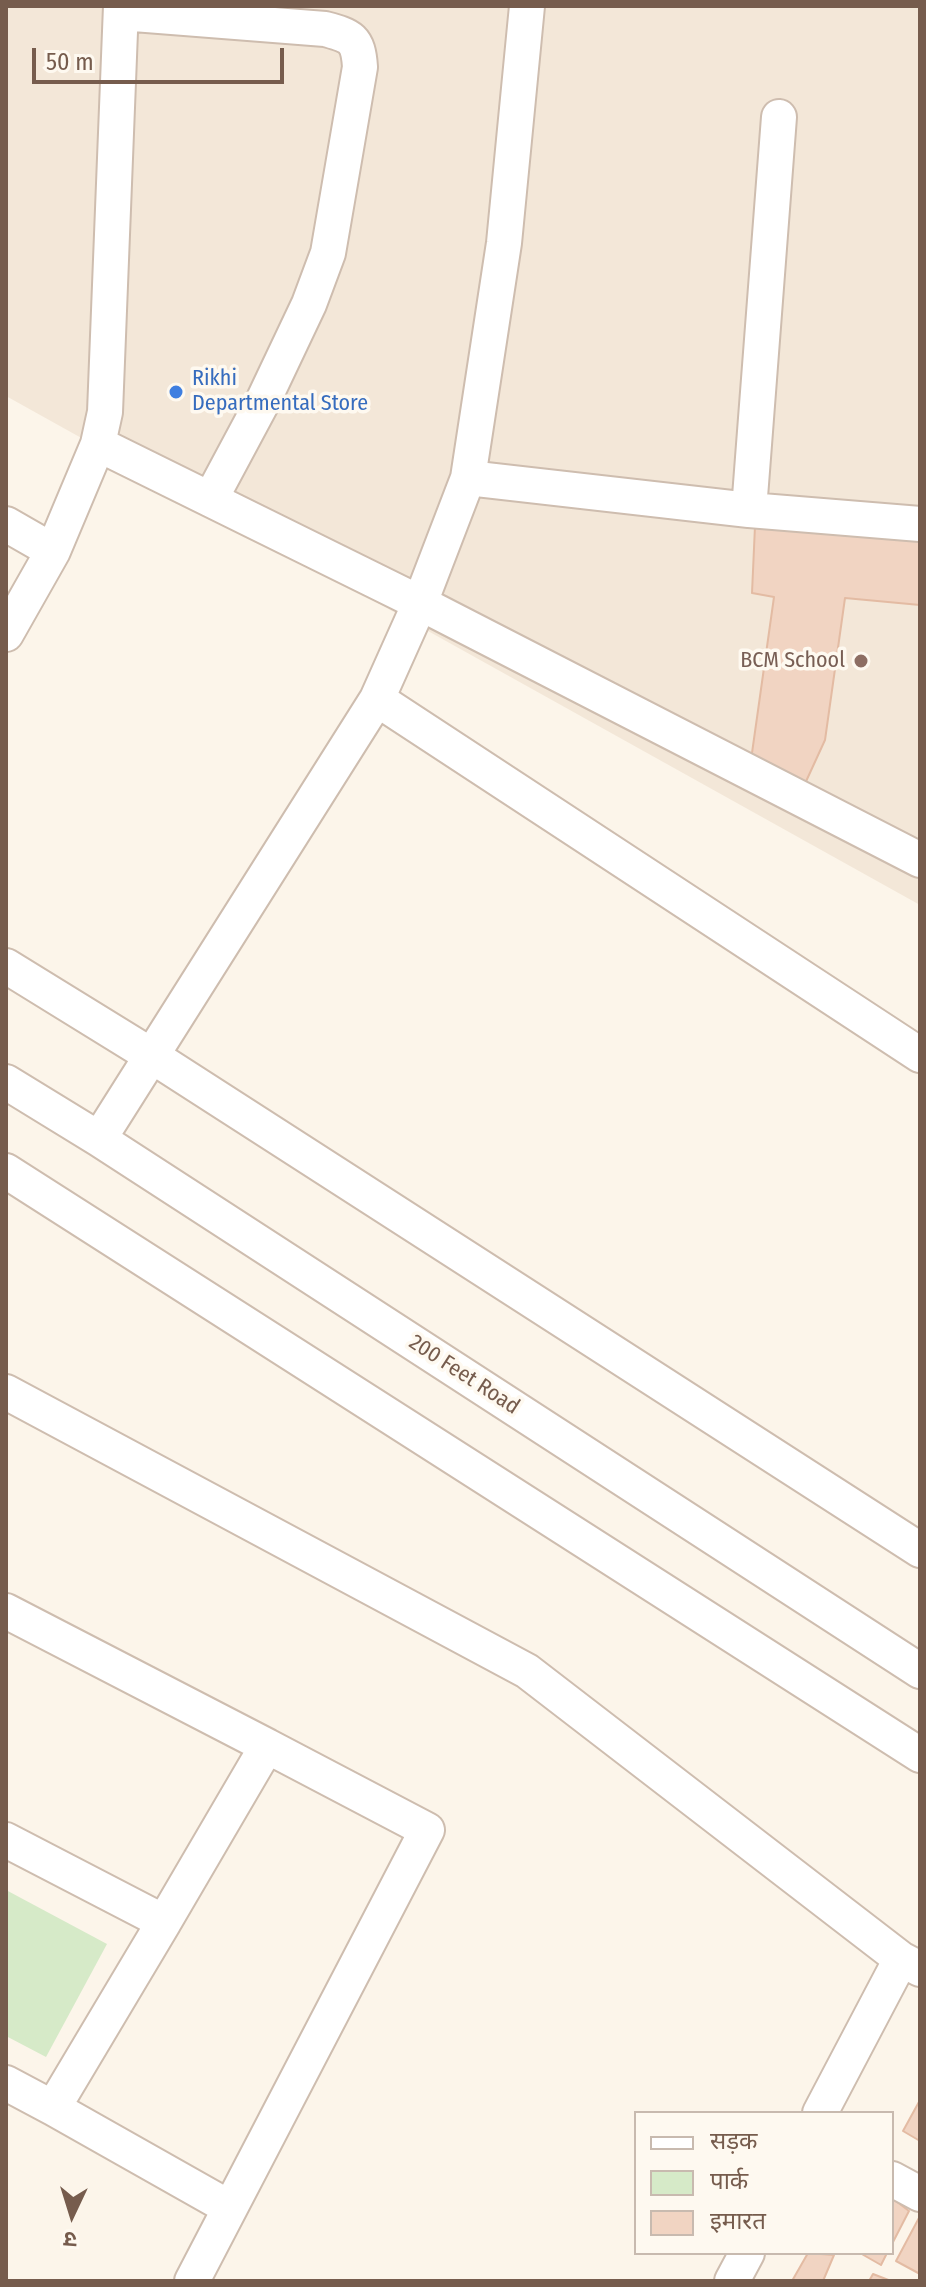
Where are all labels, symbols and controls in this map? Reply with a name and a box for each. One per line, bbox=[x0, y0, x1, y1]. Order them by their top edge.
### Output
scale bar bbox=[36, 32, 288, 82]
text: 50 m bbox=[46, 48, 94, 76]
place label: Rikhi Departmental Store bbox=[192, 366, 368, 418]
marker: Rikhi Departmental Store bbox=[167, 383, 185, 401]
place label: BCM School bbox=[740, 648, 845, 674]
marker: BCM School bbox=[852, 652, 870, 670]
street label: 200 Feet Road bbox=[404, 1330, 524, 1420]
legend bbox=[634, 2111, 894, 2255]
text: सड़क bbox=[710, 2127, 758, 2155]
text: पार्क bbox=[710, 2167, 748, 2195]
north arrow bbox=[32, 2175, 112, 2255]
text: इमारत bbox=[710, 2207, 766, 2235]
text: उ bbox=[63, 2226, 78, 2253]

